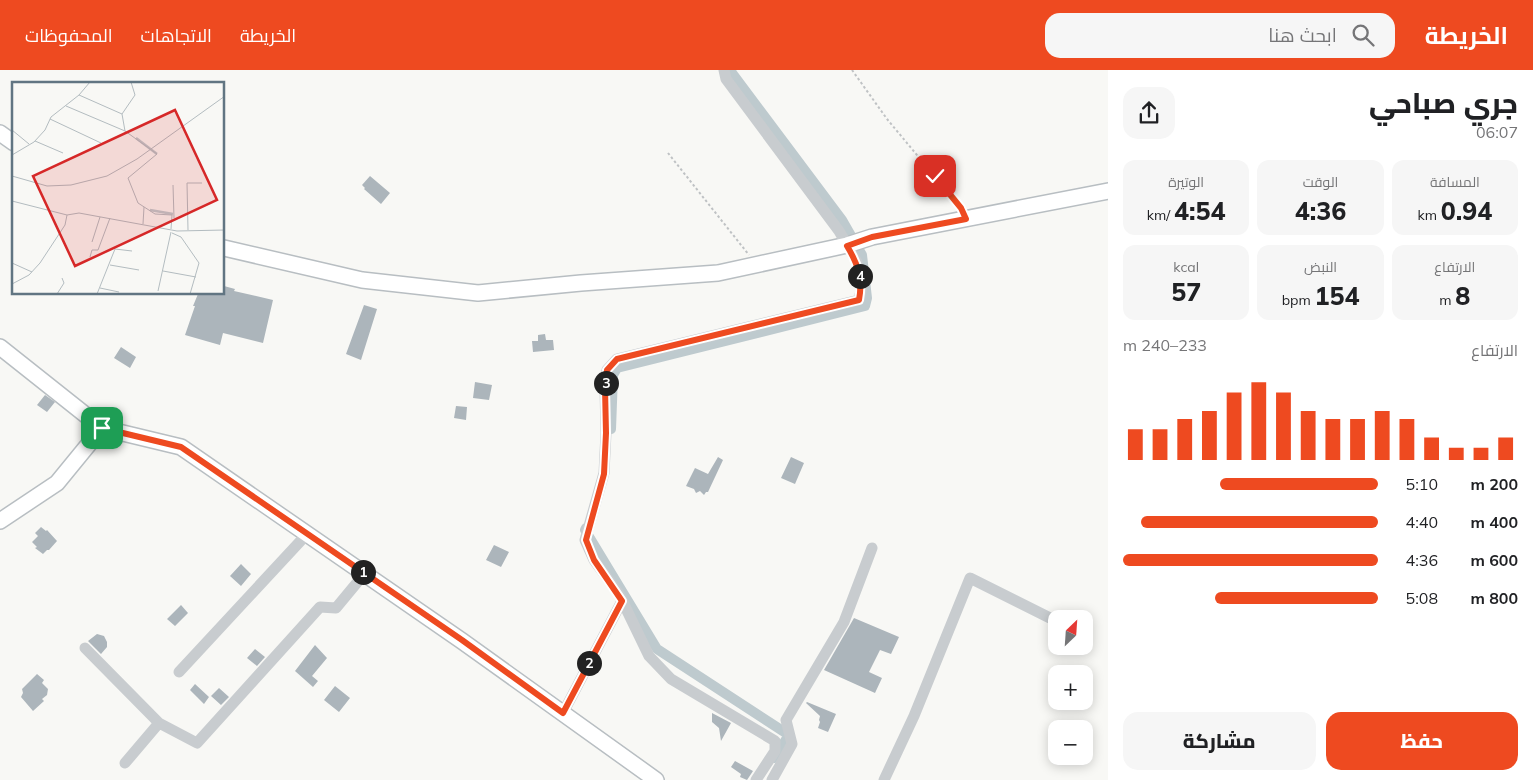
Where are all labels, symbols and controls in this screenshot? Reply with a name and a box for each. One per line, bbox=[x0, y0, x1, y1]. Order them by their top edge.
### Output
search box bbox=[1045, 13, 1395, 58]
text: الخريطة bbox=[1425, 20, 1508, 50]
icon: search bbox=[1349, 21, 1377, 49]
text: ابحث هنا bbox=[1268, 23, 1337, 47]
text: المحفوظات bbox=[25, 24, 113, 47]
text: الاتجاهات bbox=[141, 24, 212, 47]
text: الخريطة bbox=[240, 24, 296, 47]
inset map bbox=[12, 82, 225, 295]
text: جري صباحي bbox=[1369, 85, 1518, 120]
button: share bbox=[1123, 87, 1175, 139]
text: 06:07 bbox=[1476, 122, 1518, 142]
pin bbox=[914, 155, 956, 197]
icon: check bbox=[921, 162, 949, 190]
text: الوتيرة bbox=[1168, 173, 1204, 191]
text: الوقت bbox=[1303, 173, 1338, 191]
text: المسافة bbox=[1430, 173, 1480, 191]
text: 4:54 bbox=[1174, 195, 1226, 226]
text: 4:36 bbox=[1295, 195, 1346, 226]
text: 0.94 bbox=[1441, 195, 1492, 226]
text: /km bbox=[1147, 206, 1174, 224]
text: km bbox=[1417, 206, 1441, 224]
text: kcal bbox=[1173, 258, 1199, 276]
text: النبض bbox=[1304, 258, 1337, 276]
text: الارتفاع bbox=[1434, 258, 1475, 276]
pin: 4 bbox=[848, 264, 872, 288]
text: 4 bbox=[856, 267, 865, 285]
text: 57 bbox=[1171, 276, 1201, 307]
text: 154 bbox=[1314, 280, 1359, 311]
text: 8 bbox=[1455, 280, 1470, 311]
text: bpm bbox=[1282, 291, 1314, 309]
text: m bbox=[1439, 291, 1455, 309]
text: 233–240 m bbox=[1123, 335, 1207, 355]
text: الارتفاع bbox=[1471, 340, 1518, 360]
pin: 3 bbox=[594, 370, 618, 396]
text: 3 bbox=[602, 374, 611, 392]
pin bbox=[81, 407, 123, 449]
icon: arrive bbox=[88, 414, 116, 442]
text: 5:10 bbox=[1406, 474, 1438, 494]
text: 200 m bbox=[1470, 474, 1518, 494]
text: 4:40 bbox=[1406, 512, 1438, 532]
text: 400 m bbox=[1470, 512, 1518, 532]
text: 4:36 bbox=[1406, 550, 1438, 570]
text: 600 m bbox=[1470, 550, 1518, 570]
pin: 1 bbox=[350, 560, 376, 584]
text: 1 bbox=[359, 563, 368, 581]
text: 5:08 bbox=[1406, 588, 1438, 608]
text: 800 m bbox=[1470, 588, 1518, 608]
north arrow bbox=[1048, 610, 1092, 655]
map controls bbox=[1048, 610, 1093, 765]
pin: 2 bbox=[576, 650, 602, 676]
text: 2 bbox=[585, 654, 594, 672]
button: + bbox=[1048, 665, 1093, 710]
button: مشاركة bbox=[1123, 712, 1316, 770]
button: حفظ bbox=[1326, 712, 1518, 770]
button: − bbox=[1048, 720, 1093, 765]

